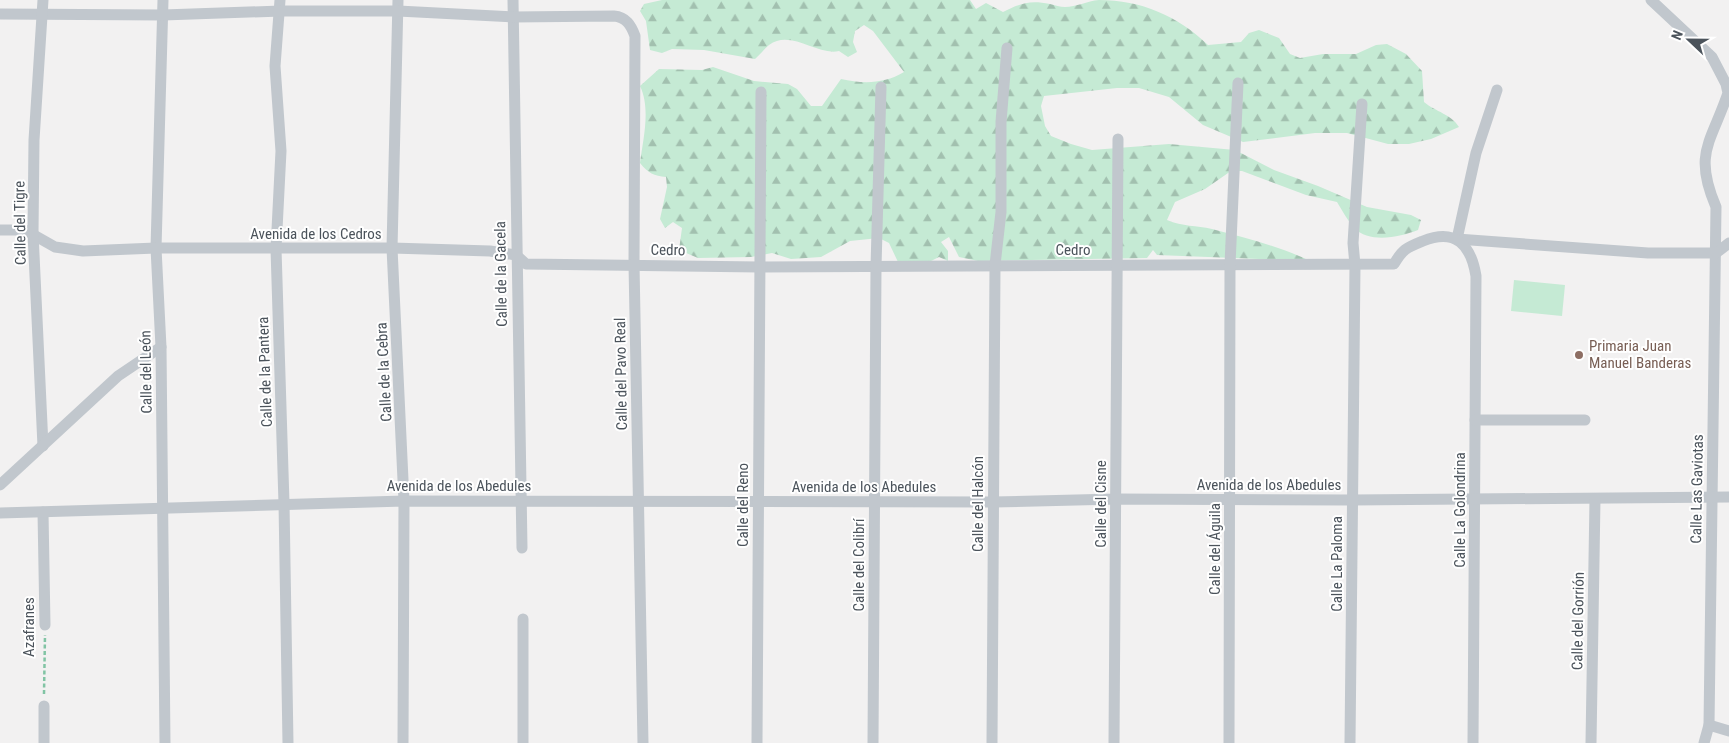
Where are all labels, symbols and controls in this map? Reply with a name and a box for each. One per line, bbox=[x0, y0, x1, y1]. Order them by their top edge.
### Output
north arrow bbox=[1664, 15, 1714, 65]
text: N bbox=[1668, 28, 1686, 42]
street label: Calle del Tigre bbox=[10, 181, 30, 265]
street label: Calle de la Gacela bbox=[491, 221, 511, 327]
street label: Avenida de los Cedros bbox=[250, 225, 382, 243]
street label: Cedro bbox=[650, 241, 686, 259]
street label: Cedro bbox=[1056, 241, 1090, 259]
street label: Calle de la Pantera bbox=[254, 316, 276, 428]
street label: Calle del Pavo Real bbox=[611, 318, 631, 430]
street label: Calle de la Cebra bbox=[372, 322, 396, 422]
street label: Calle del León bbox=[136, 330, 156, 414]
place label: Primaria Juan Manuel Banderas bbox=[1589, 337, 1692, 372]
marker: Primaria Juan Manuel Banderas bbox=[1573, 349, 1585, 361]
street label: Calle Las Gaviotas bbox=[1687, 434, 1707, 544]
street label: Calle La Golondrina bbox=[1451, 452, 1469, 568]
street label: Calle del Halcón bbox=[969, 456, 987, 552]
street label: Calle del Cisne bbox=[1092, 460, 1110, 548]
street label: Calle del Reno bbox=[734, 463, 752, 547]
street label: Avenida de los Abedules bbox=[1197, 476, 1341, 494]
street label: Avenida de los Abedules bbox=[387, 477, 531, 495]
street label: Avenida de los Abedules bbox=[792, 478, 936, 496]
street label: Calle del Águila bbox=[1206, 503, 1224, 595]
street label: Calle La Paloma bbox=[1328, 516, 1346, 612]
street label: Calle del Colibrí bbox=[850, 517, 868, 611]
street label: Calle del Gorrión bbox=[1568, 572, 1588, 670]
street label: Azafranes bbox=[20, 597, 38, 657]

